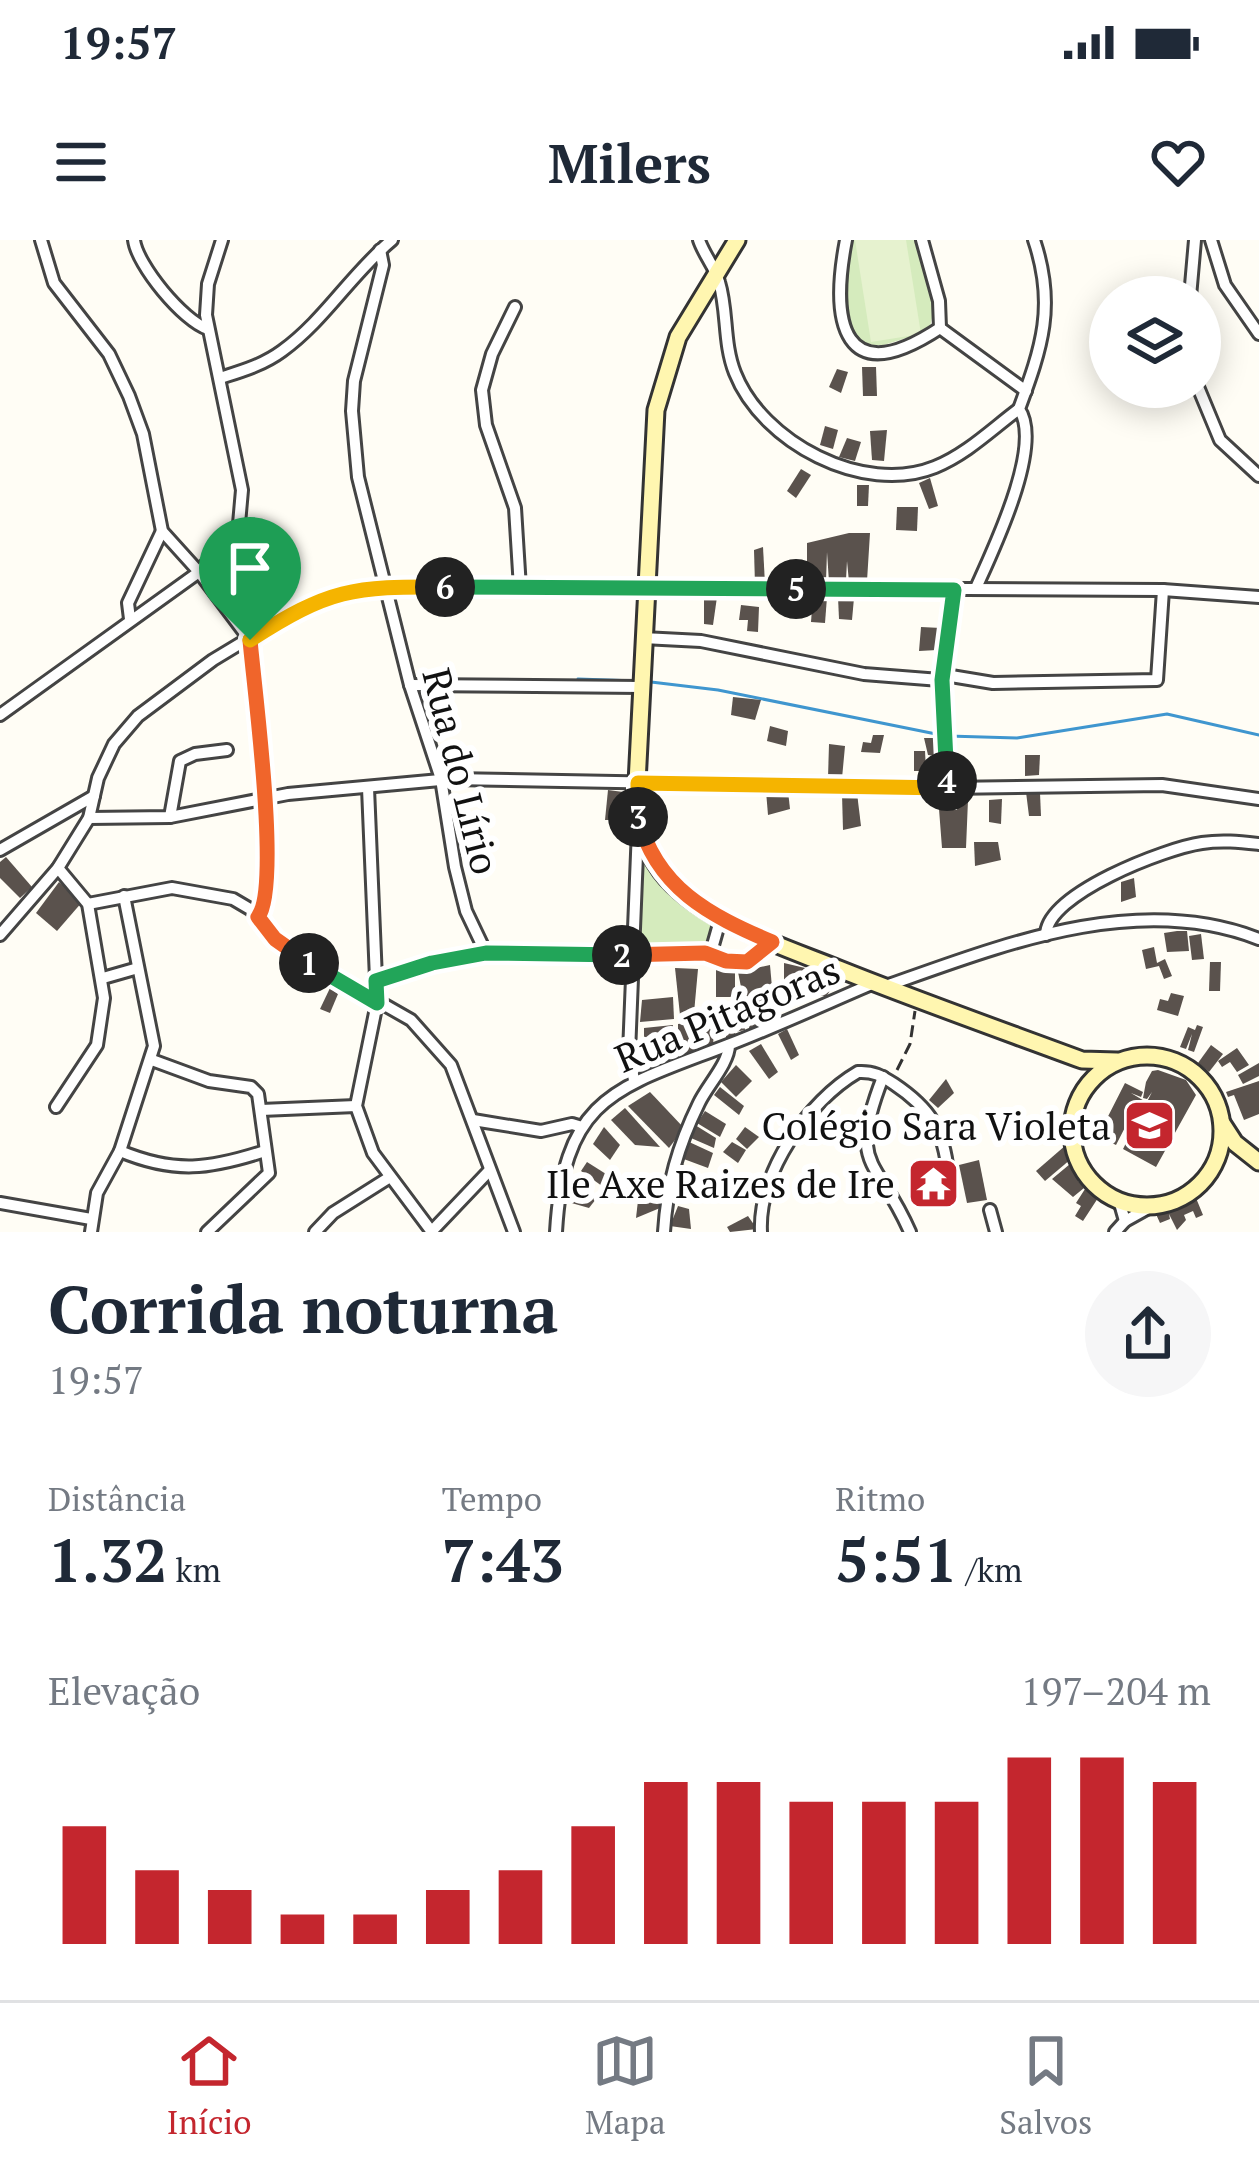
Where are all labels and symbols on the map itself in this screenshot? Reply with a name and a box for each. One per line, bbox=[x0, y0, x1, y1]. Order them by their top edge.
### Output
pin bbox=[199, 517, 301, 640]
pin: 6 bbox=[415, 557, 475, 617]
pin: 5 bbox=[766, 559, 826, 619]
street label: Rua do Lírio bbox=[411, 663, 513, 879]
pin: 4 bbox=[917, 751, 977, 811]
pin: 3 bbox=[608, 787, 668, 847]
pin: 2 bbox=[592, 925, 652, 985]
pin: 1 bbox=[279, 933, 339, 993]
street label: Rua Pitágoras bbox=[607, 942, 847, 1084]
school or university icon: Colégio Sara Violeta bbox=[1122, 1097, 1178, 1153]
place label: Colégio Sara Violeta bbox=[761, 1099, 1111, 1151]
temple icon: Ile Axe Raizes de Ire bbox=[906, 1155, 962, 1211]
place label: Ile Axe Raizes de Ire bbox=[546, 1157, 895, 1209]

